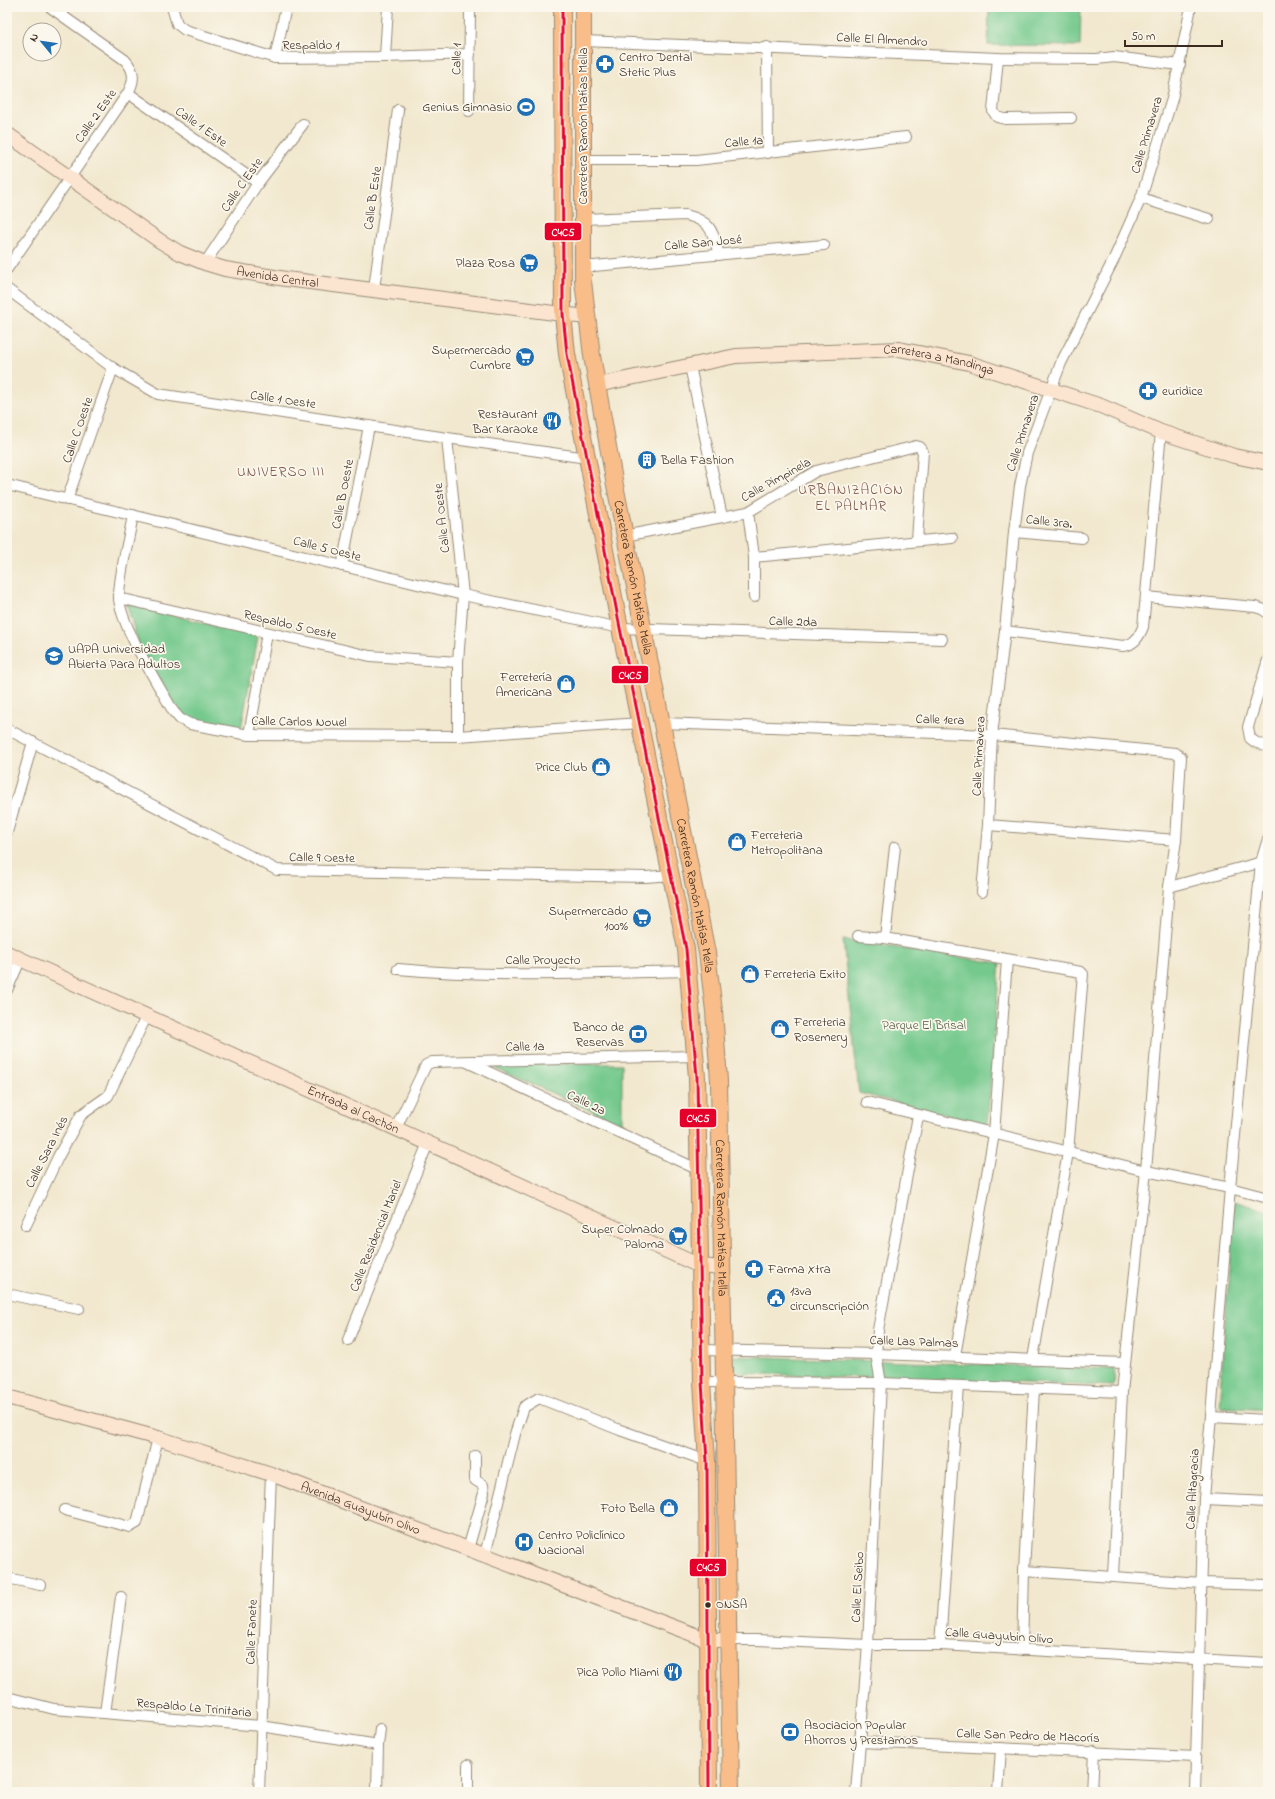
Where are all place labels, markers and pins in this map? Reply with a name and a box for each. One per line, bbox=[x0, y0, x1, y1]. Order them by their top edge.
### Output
place label: Centro Dental Stetic Plus bbox=[619, 48, 692, 82]
pharmacy icon: Centro Dental Stetic Plus bbox=[594, 53, 616, 75]
sports icon: Genius Gimnasio bbox=[515, 96, 537, 118]
place label: Genius Gimnasio bbox=[422, 98, 512, 117]
supermarket icon: Plaza Rosa bbox=[518, 252, 540, 274]
place label: Plaza Rosa bbox=[456, 254, 515, 273]
place label: Supermercado Cumbre bbox=[432, 341, 511, 375]
supermarket icon: Supermercado Cumbre bbox=[514, 346, 536, 368]
pharmacy icon: euridice bbox=[1137, 380, 1159, 402]
place label: euridice bbox=[1162, 382, 1203, 401]
place label: Restaurant Bar Karaoke bbox=[472, 405, 539, 439]
restaurant icon: Restaurant Bar Karaoke bbox=[541, 410, 563, 432]
building icon: Bella Fashion bbox=[636, 449, 658, 471]
place label: Bella Fashion bbox=[660, 451, 734, 470]
place label: UAPA Universidad Abierta Para Adultos bbox=[68, 640, 181, 674]
school or university icon: UAPA Universidad Abierta Para Adultos bbox=[43, 645, 65, 667]
place label: Ferretería Americana bbox=[495, 668, 552, 702]
shop icon: Ferretería Americana bbox=[555, 673, 577, 695]
shop icon: Price Club bbox=[590, 756, 612, 778]
place label: Price Club bbox=[535, 758, 587, 777]
place label: Ferreteria Metropolitana bbox=[750, 826, 823, 860]
shop icon: Ferreteria Metropolitana bbox=[726, 831, 748, 853]
place label: Supermercado 100% bbox=[549, 902, 628, 936]
supermarket icon: Supermercado 100% bbox=[631, 907, 653, 929]
shop icon: Ferreteria Exito bbox=[739, 963, 761, 985]
place label: Ferreteria Exito bbox=[763, 965, 846, 984]
place label: Ferreteria Rosemery bbox=[793, 1013, 848, 1048]
place label: Banco de Reservas bbox=[572, 1018, 624, 1052]
shop icon: Ferreteria Rosemery bbox=[769, 1018, 791, 1040]
bank icon: Banco de Reservas bbox=[627, 1023, 649, 1045]
place label: Super Colmado Paloma bbox=[581, 1220, 664, 1254]
supermarket icon: Super Colmado Paloma bbox=[667, 1225, 689, 1247]
pharmacy icon: Farma Xtra bbox=[743, 1258, 765, 1280]
place label: Farma Xtra bbox=[767, 1260, 831, 1279]
place label: 13va circunscripción bbox=[790, 1282, 869, 1316]
public building icon: 13va circunscripción bbox=[765, 1287, 787, 1309]
shop icon: Foto Bella bbox=[658, 1497, 680, 1519]
place label: Foto Bella bbox=[600, 1499, 655, 1518]
place label: Centro Policlínico Nacional bbox=[538, 1526, 625, 1560]
hospital icon: Centro Policlínico Nacional bbox=[513, 1531, 535, 1553]
place label: ONSA bbox=[716, 1596, 747, 1614]
marker: ONSA bbox=[703, 1600, 713, 1610]
restaurant icon: Pica Pollo Miami bbox=[662, 1661, 684, 1683]
place label: Pica Pollo Miami bbox=[577, 1663, 659, 1682]
place label: Asociacion Popular Ahorros y Prestamos bbox=[804, 1716, 919, 1751]
bank icon: Asociacion Popular Ahorros y Prestamos bbox=[779, 1721, 801, 1743]

